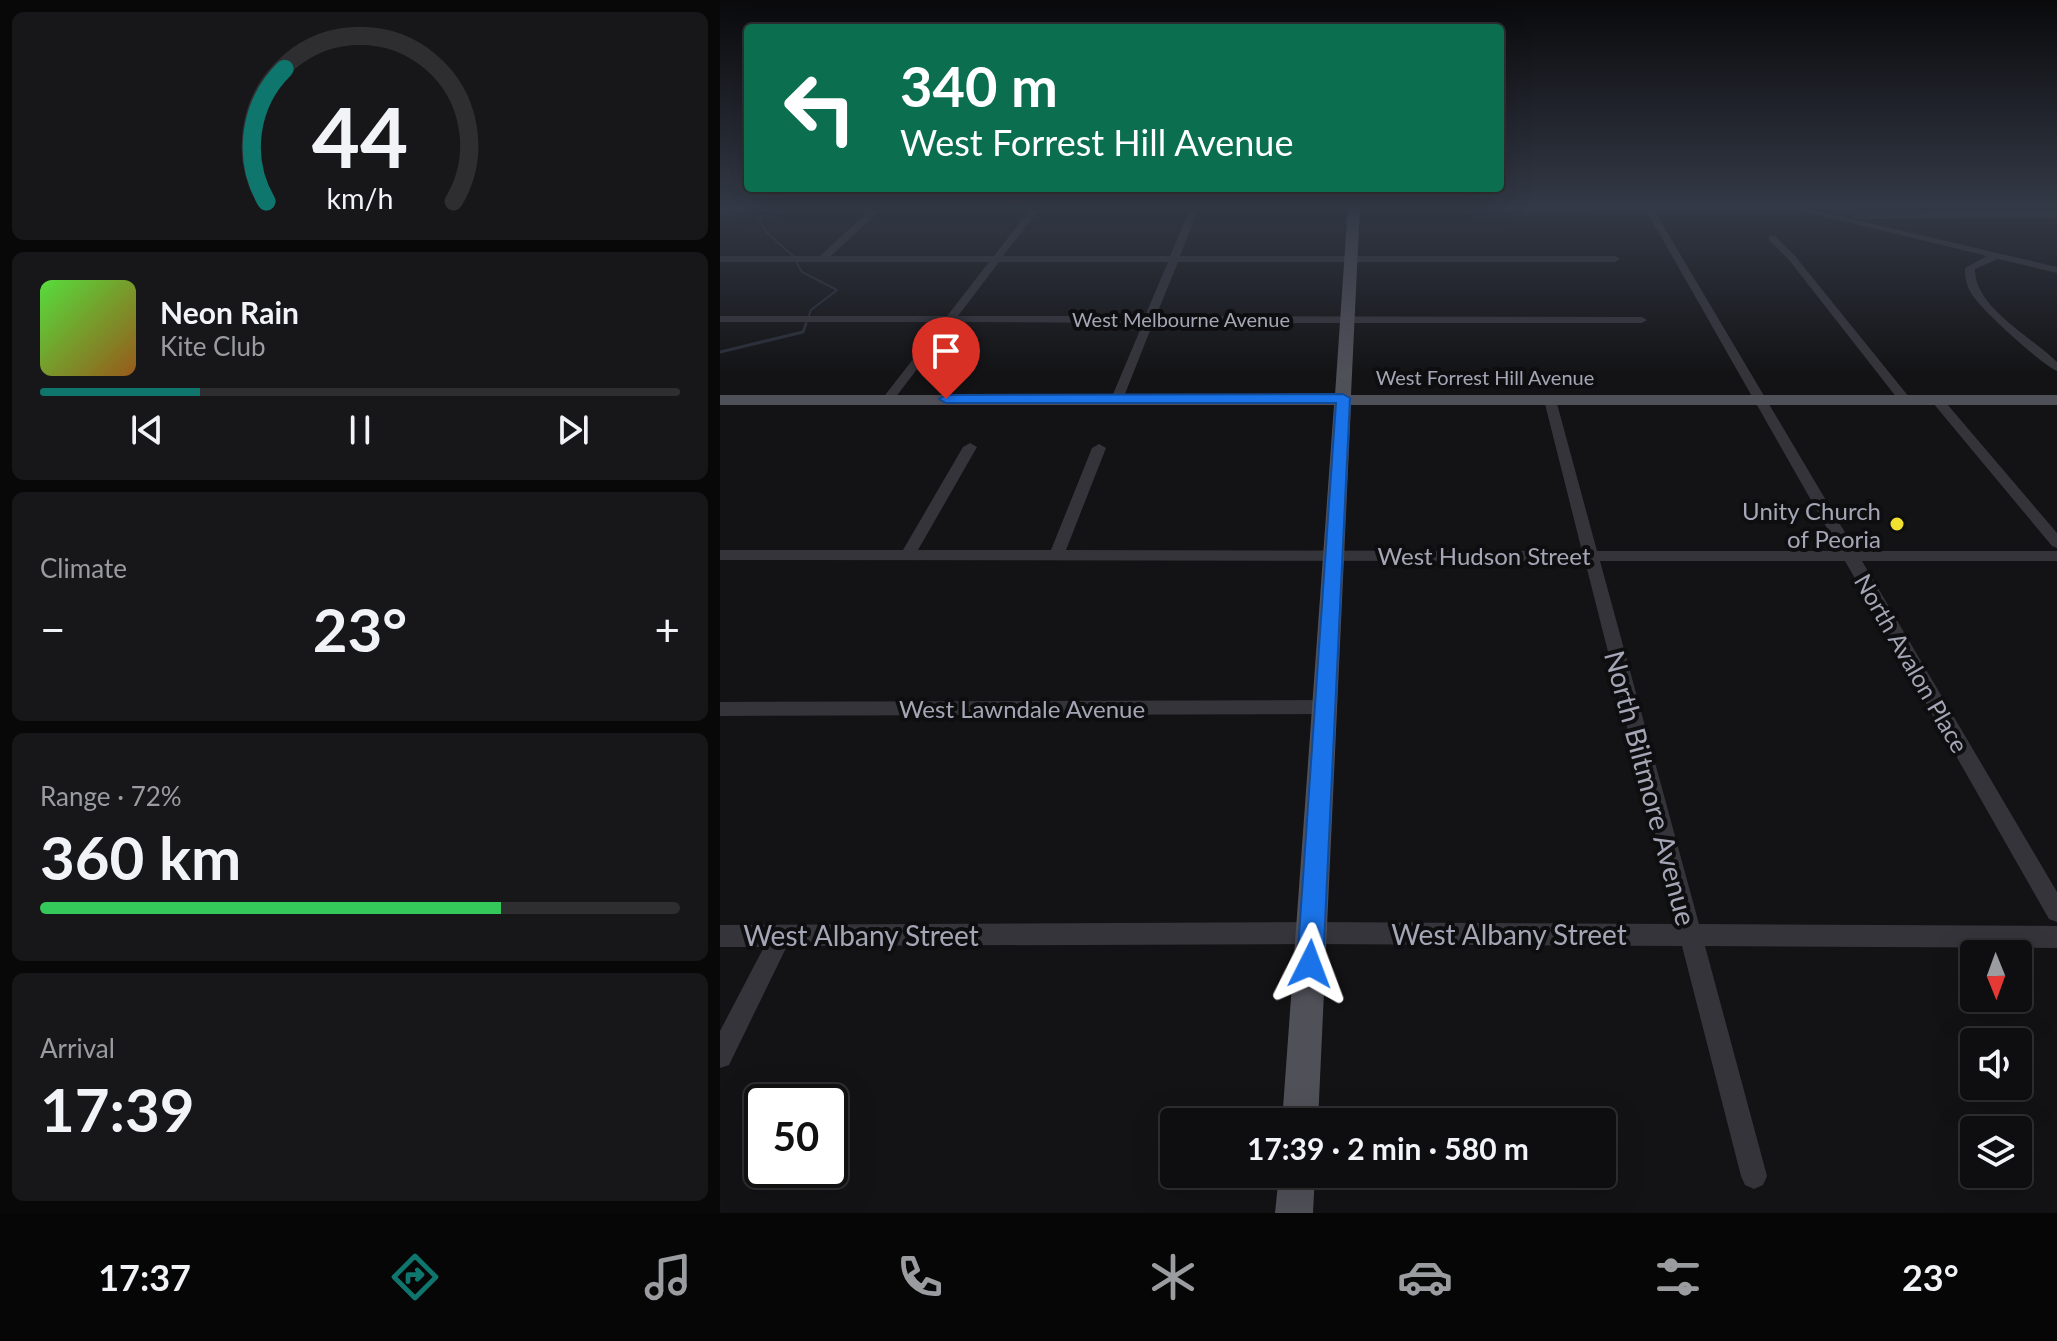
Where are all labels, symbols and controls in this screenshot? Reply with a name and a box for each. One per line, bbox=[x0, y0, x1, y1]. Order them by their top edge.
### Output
text: 340 m bbox=[900, 52, 1058, 119]
icon: left bbox=[768, 56, 872, 160]
text: 44 bbox=[312, 86, 408, 186]
text: West Forrest Hill Avenue bbox=[900, 120, 1293, 164]
text: km/h bbox=[327, 181, 393, 215]
text: Neon Rain bbox=[160, 294, 299, 330]
street label: West Melbourne Avenue bbox=[1072, 307, 1290, 331]
pin bbox=[912, 317, 980, 399]
icon: arrive bbox=[924, 329, 968, 373]
text: Kite Club bbox=[160, 330, 266, 362]
street label: West Forrest Hill Avenue bbox=[1376, 365, 1594, 389]
icon: previous bbox=[125, 408, 169, 452]
icon: pause bbox=[338, 408, 382, 452]
icon: next bbox=[551, 408, 595, 452]
place label: Unity Church of Peoria bbox=[1742, 496, 1881, 553]
marker: Unity Church of Peoria bbox=[1888, 515, 1906, 533]
street label: West Hudson Street bbox=[1378, 541, 1591, 570]
text: Climate bbox=[40, 552, 127, 584]
street label: North Avalon Place bbox=[1849, 568, 1975, 758]
text: 23° bbox=[313, 593, 407, 665]
text: − bbox=[40, 603, 66, 655]
text: + bbox=[654, 603, 680, 655]
street label: North Biltmore Avenue bbox=[1598, 647, 1704, 929]
street label: West Lawndale Avenue bbox=[899, 694, 1145, 723]
text: Range · 72% bbox=[40, 780, 182, 812]
text: 360 km bbox=[40, 821, 241, 893]
street label: West Albany Street bbox=[1391, 917, 1627, 951]
street label: West Albany Street bbox=[743, 918, 979, 952]
position arrow bbox=[1268, 922, 1352, 1006]
north arrow bbox=[1960, 940, 2032, 1012]
map controls bbox=[1960, 940, 2032, 1188]
button: sound bbox=[1960, 1028, 2032, 1100]
text: Arrival bbox=[40, 1032, 115, 1064]
text: 17:39 bbox=[40, 1073, 195, 1145]
speed limit sign: 50 bbox=[744, 1084, 848, 1188]
button: layers bbox=[1960, 1116, 2032, 1188]
text: 17:39 · 2 min · 580 m bbox=[1247, 1130, 1529, 1166]
icon: directions bbox=[387, 1249, 443, 1305]
icon: music bbox=[640, 1249, 696, 1305]
icon: phone bbox=[892, 1249, 948, 1305]
icon: climate bbox=[1145, 1249, 1201, 1305]
icon: car bbox=[1397, 1249, 1453, 1305]
icon: filters bbox=[1650, 1249, 1706, 1305]
text: 17:37 bbox=[98, 1255, 191, 1299]
text: 23° bbox=[1902, 1255, 1959, 1299]

